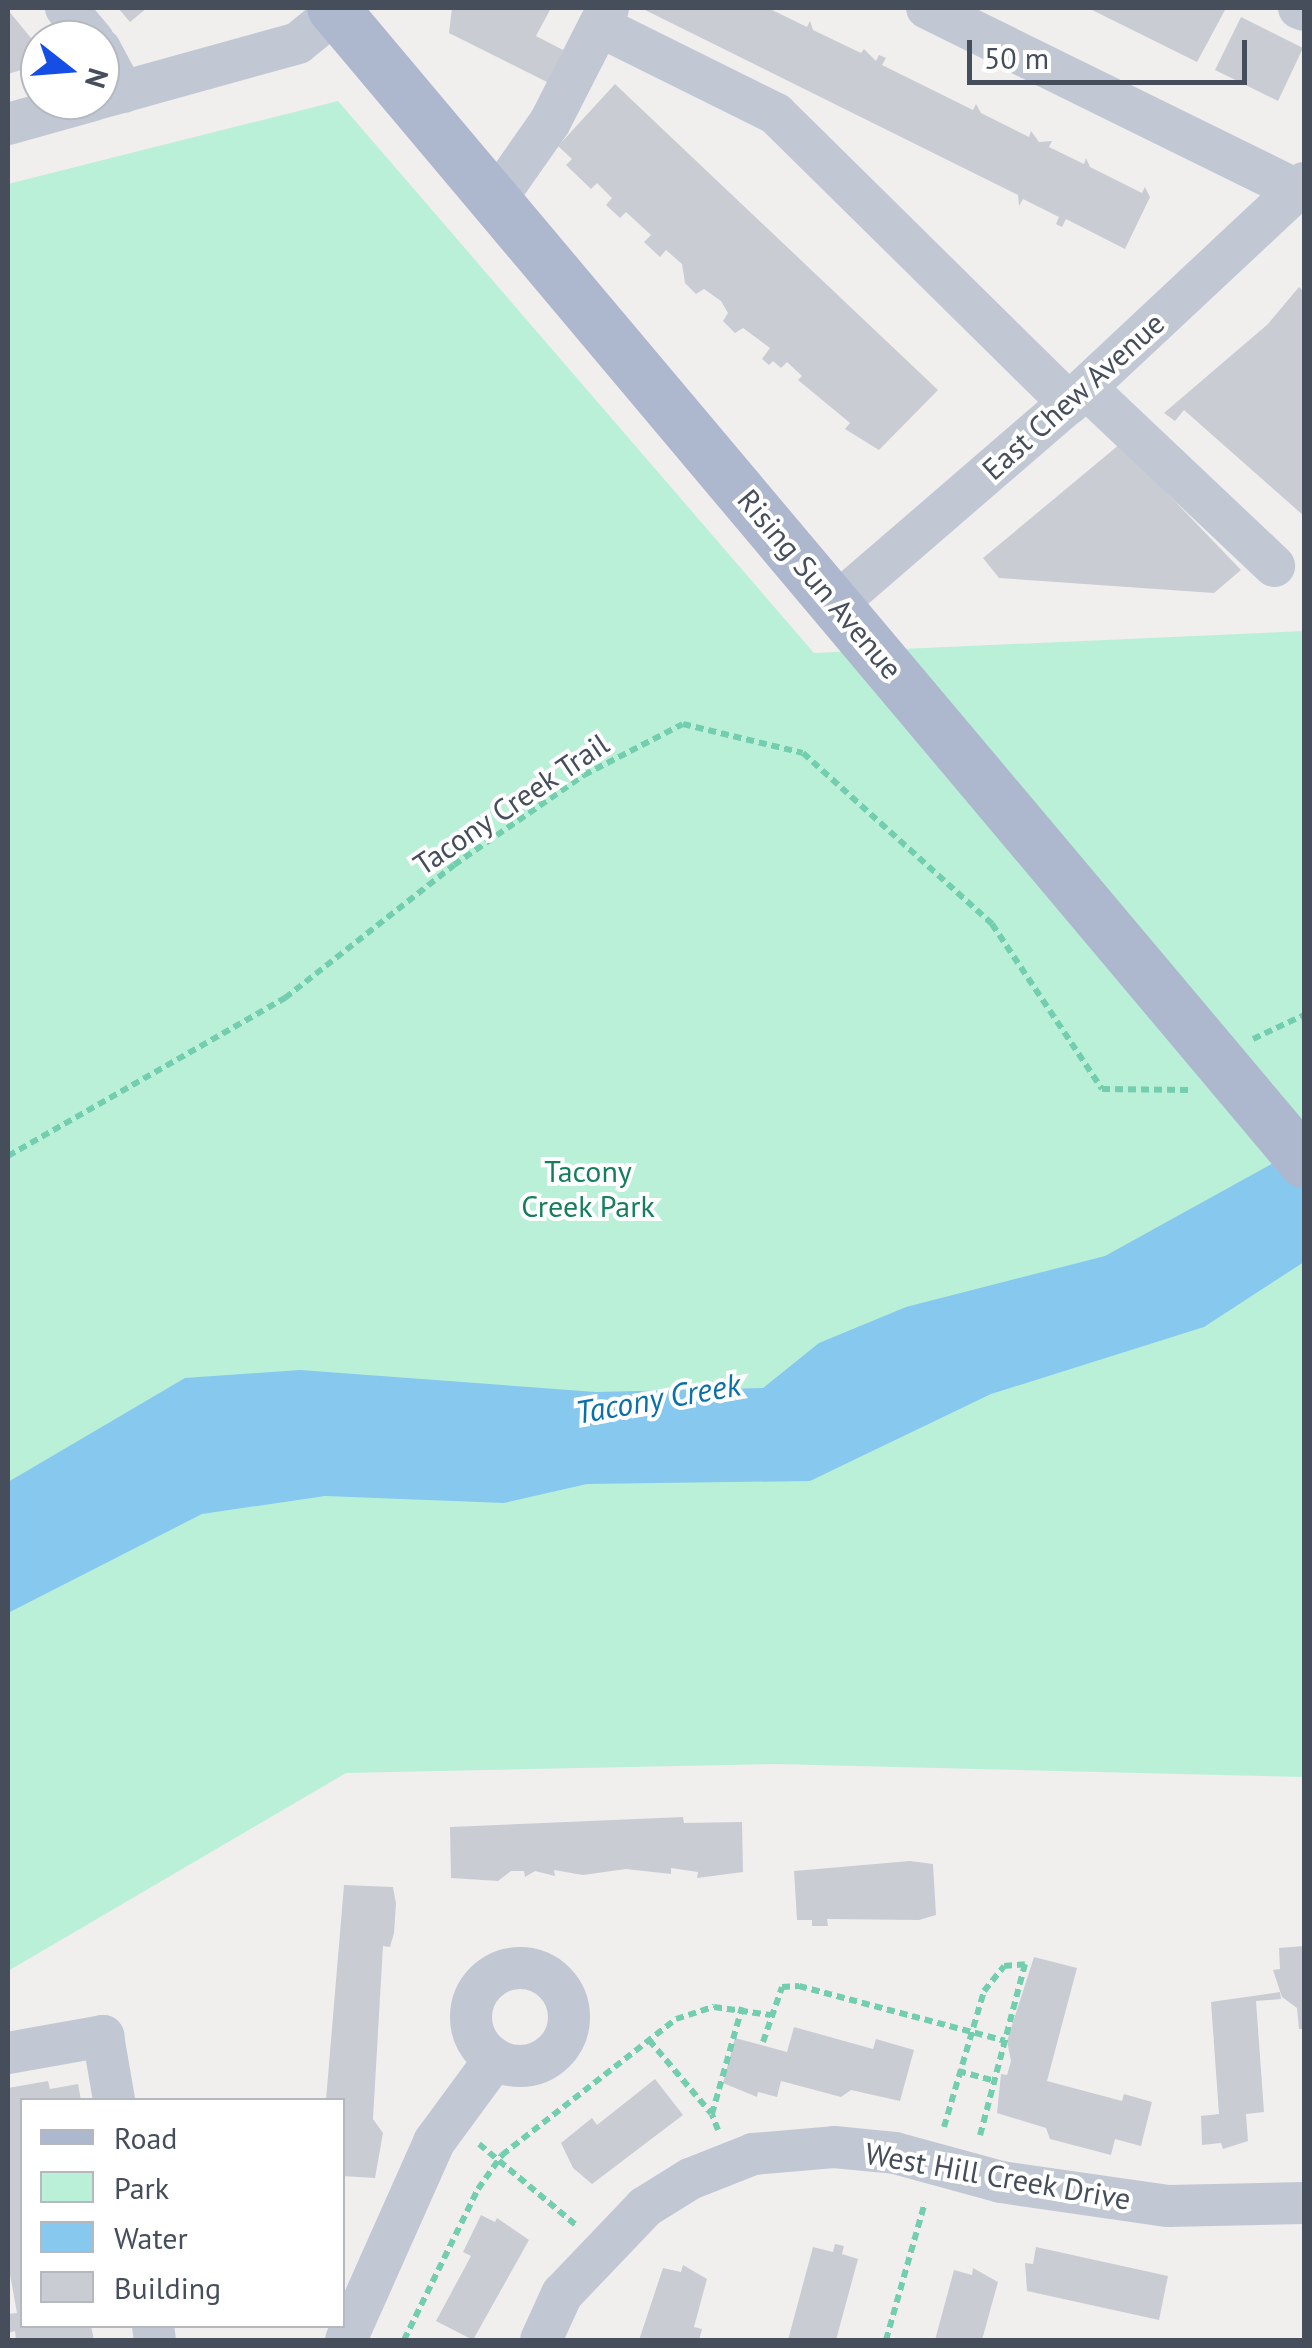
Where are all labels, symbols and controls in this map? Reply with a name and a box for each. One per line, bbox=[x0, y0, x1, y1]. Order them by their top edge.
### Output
north arrow bbox=[20, 20, 120, 120]
scale bar bbox=[972, 20, 1252, 82]
text: 50 m bbox=[984, 38, 1049, 77]
text: N bbox=[77, 64, 118, 93]
street label: East Chew Avenue bbox=[974, 304, 1172, 488]
street label: Rising Sun Avenue bbox=[730, 482, 910, 686]
street label: Tacony Creek Trail bbox=[405, 725, 617, 883]
park label: Tacony Creek Park bbox=[521, 1153, 655, 1224]
water label: Tacony Creek bbox=[572, 1365, 744, 1431]
legend bbox=[20, 2098, 345, 2328]
text: Road bbox=[114, 2118, 178, 2157]
street label: West Hill Creek Drive bbox=[862, 2135, 1134, 2217]
text: Park bbox=[114, 2168, 169, 2207]
text: Water bbox=[114, 2218, 188, 2257]
text: Building bbox=[114, 2268, 221, 2307]

